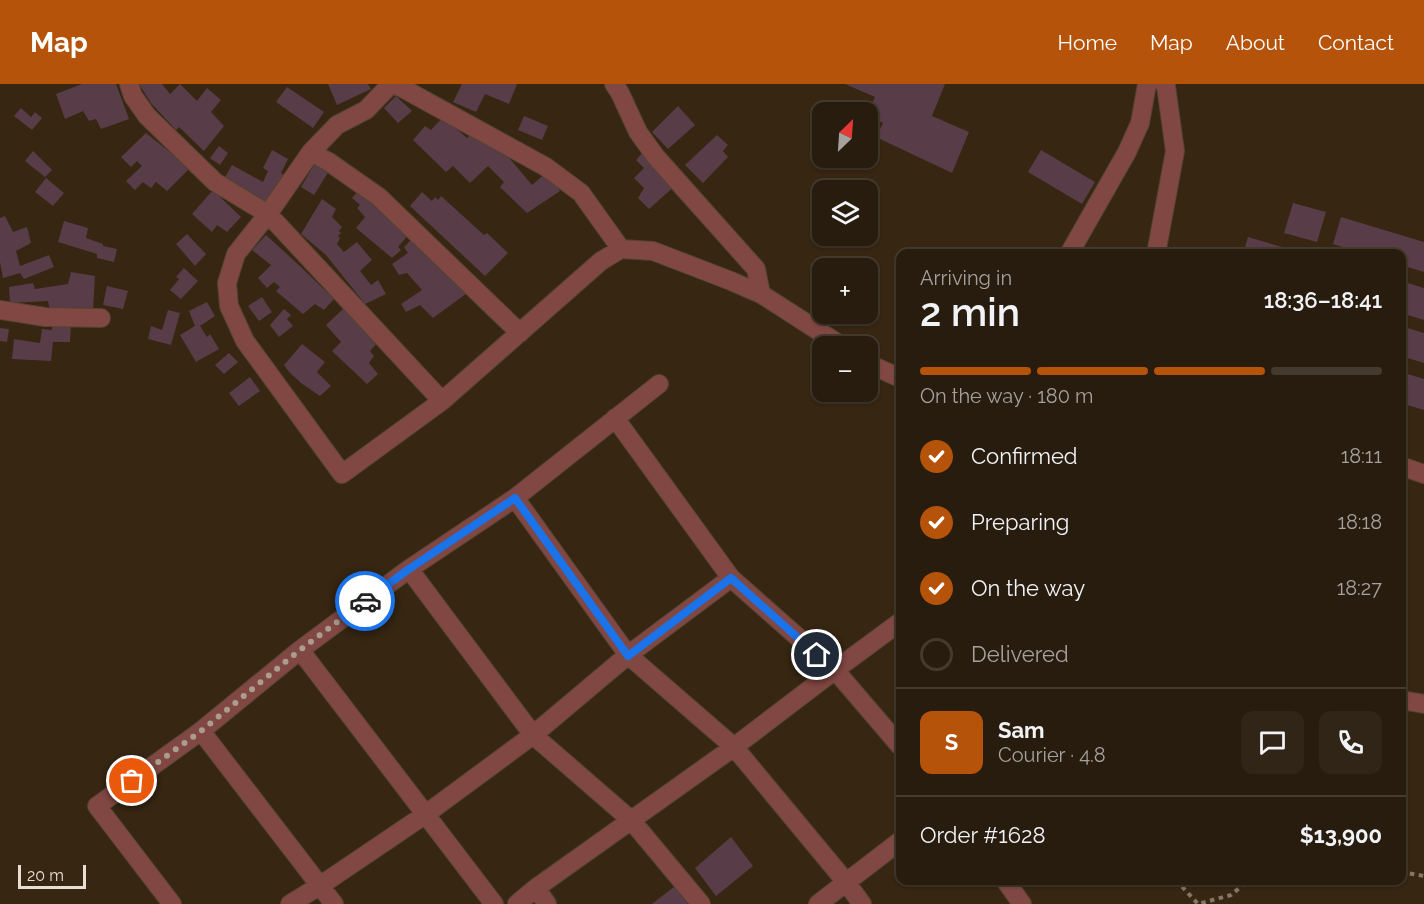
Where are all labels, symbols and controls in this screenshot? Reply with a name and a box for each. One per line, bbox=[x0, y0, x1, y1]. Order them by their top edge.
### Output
text: Map bbox=[30, 26, 88, 59]
text: Home bbox=[1058, 30, 1117, 55]
text: Map bbox=[1150, 30, 1193, 55]
text: About bbox=[1226, 30, 1285, 55]
text: Contact bbox=[1318, 30, 1394, 55]
north arrow bbox=[812, 102, 878, 168]
map controls bbox=[812, 102, 878, 402]
button: layers bbox=[812, 180, 878, 246]
button: + bbox=[812, 258, 878, 324]
text: Arriving in bbox=[920, 266, 1012, 290]
text: 18:36–18:41 bbox=[1264, 287, 1382, 313]
text: 2 min bbox=[920, 289, 1020, 335]
button: − bbox=[812, 336, 878, 402]
text: On the way · 180 m bbox=[920, 384, 1093, 408]
icon: check bbox=[920, 440, 953, 473]
text: Confirmed bbox=[971, 443, 1078, 469]
text: 18:11 bbox=[1341, 444, 1382, 468]
icon: check bbox=[920, 506, 953, 539]
text: Preparing bbox=[971, 509, 1069, 535]
text: 18:18 bbox=[1337, 510, 1382, 534]
courier bbox=[335, 571, 395, 631]
icon: check bbox=[920, 572, 953, 605]
text: On the way bbox=[971, 575, 1085, 601]
text: 18:27 bbox=[1337, 576, 1382, 600]
icon: car bbox=[349, 585, 382, 618]
pin bbox=[791, 629, 842, 680]
icon: home bbox=[800, 638, 833, 671]
text: Delivered bbox=[971, 641, 1069, 667]
button: chat bbox=[1241, 711, 1304, 774]
button: phone bbox=[1319, 711, 1382, 774]
text: Sam bbox=[998, 717, 1045, 743]
text: S bbox=[945, 729, 958, 755]
text: Courier · 4.8 bbox=[998, 743, 1106, 767]
pin bbox=[106, 755, 157, 806]
icon: bag bbox=[115, 764, 148, 797]
text: Order #1628 bbox=[920, 822, 1045, 848]
text: $13,900 bbox=[1300, 822, 1382, 848]
scale bar bbox=[18, 862, 86, 890]
text: 20 m bbox=[27, 866, 64, 885]

